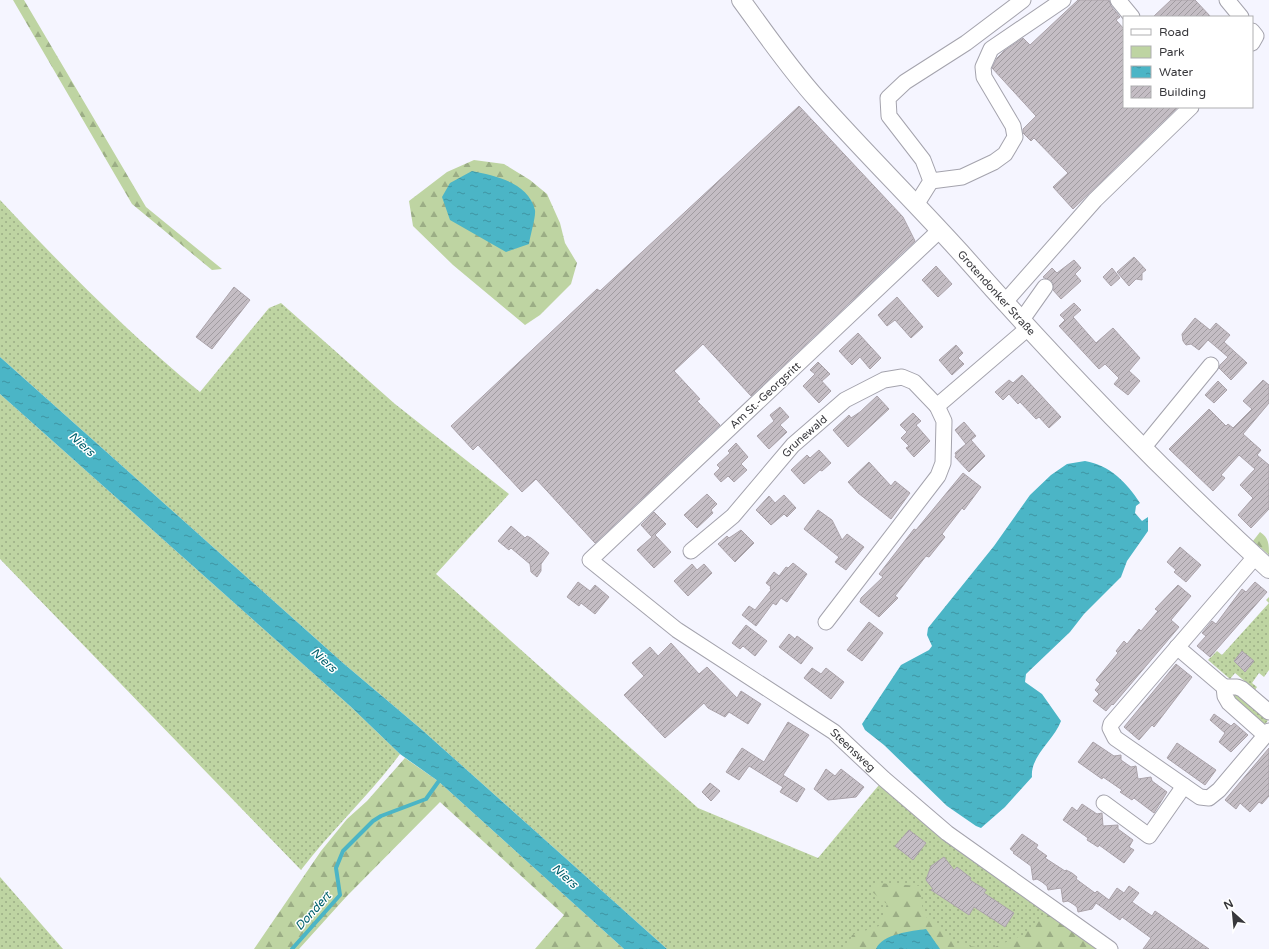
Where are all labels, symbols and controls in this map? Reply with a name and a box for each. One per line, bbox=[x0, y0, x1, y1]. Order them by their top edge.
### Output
legend bbox=[1123, 16, 1253, 108]
text: Road bbox=[1159, 25, 1189, 39]
text: Park bbox=[1159, 45, 1185, 59]
text: Water bbox=[1159, 65, 1194, 79]
text: Building bbox=[1159, 85, 1206, 99]
street label: Grotendonker Straße bbox=[955, 248, 1038, 338]
street label: Am St.-Georgsritt bbox=[727, 359, 803, 432]
street label: Grunewald bbox=[779, 412, 830, 460]
water label: Niers bbox=[66, 429, 99, 460]
water label: Niers bbox=[308, 645, 341, 676]
street label: Steensweg bbox=[827, 726, 878, 774]
water label: Niers bbox=[549, 861, 582, 892]
water label: Dondert bbox=[292, 888, 335, 933]
north arrow bbox=[1213, 893, 1253, 933]
text: N bbox=[1222, 897, 1236, 912]

